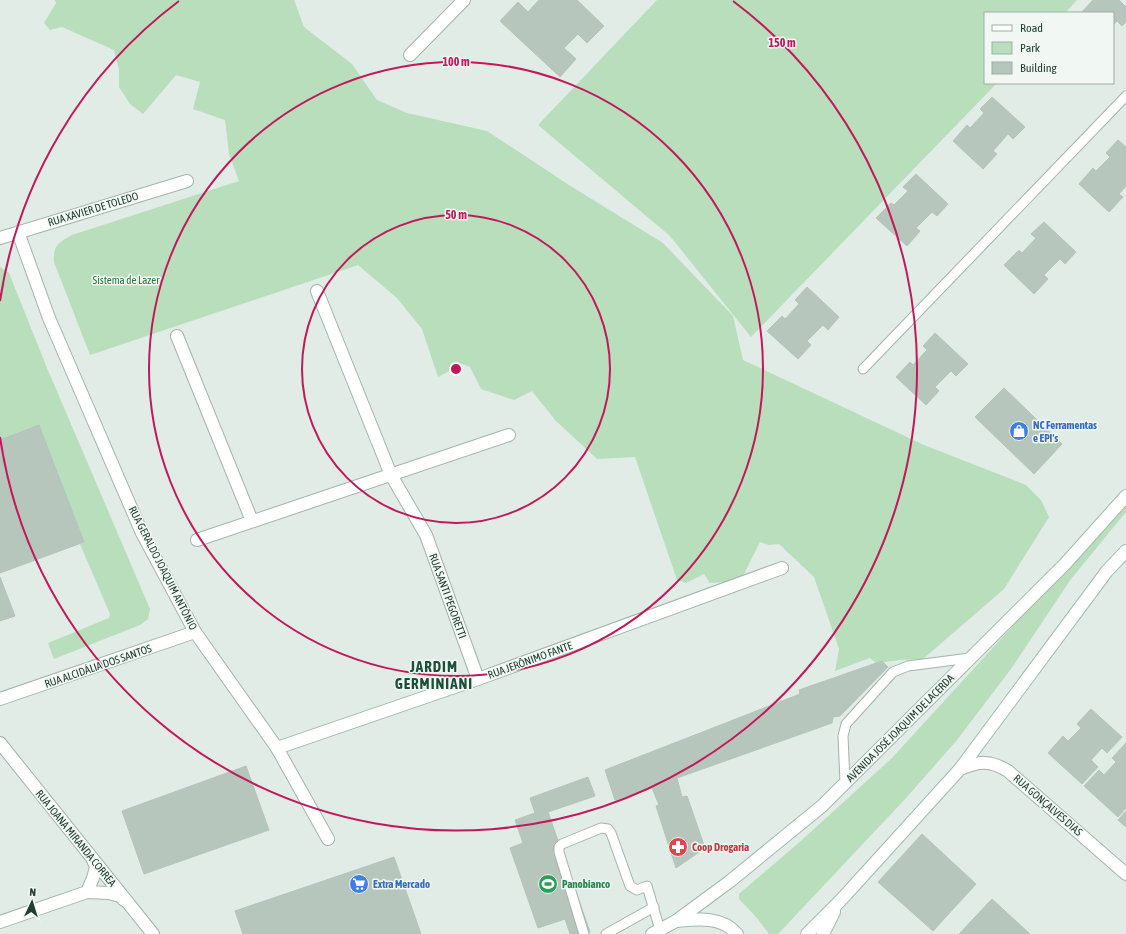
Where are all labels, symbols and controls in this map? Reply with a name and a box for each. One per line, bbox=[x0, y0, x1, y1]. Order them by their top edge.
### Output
legend bbox=[984, 12, 1114, 84]
text: Road bbox=[1020, 21, 1043, 35]
text: 150 m bbox=[768, 36, 796, 50]
text: Park bbox=[1020, 41, 1041, 55]
text: 100 m bbox=[442, 55, 470, 69]
text: Building bbox=[1020, 61, 1058, 75]
street label: RUA XAVIER DE TOLEDO bbox=[46, 190, 140, 228]
text: 50 m bbox=[445, 208, 467, 222]
park label: Sistema de Lazer bbox=[93, 274, 160, 286]
centre of rings bbox=[449, 362, 463, 376]
place label: NC Ferramentas e EPI's bbox=[1033, 419, 1097, 444]
shop icon: NC Ferramentas e EPI's bbox=[1008, 420, 1030, 442]
street label: RUA GERALDO JOAQUIM ANTÔNIO bbox=[127, 504, 199, 632]
street label: RUA SANTI PEGORETTI bbox=[427, 552, 469, 640]
street label: RUA JERÔNIMO FANTE bbox=[486, 639, 574, 681]
street label: RUA ALCIDÁLIA DOS SANTOS bbox=[43, 642, 153, 690]
district label: JARDIM GERMINIANI bbox=[395, 658, 473, 692]
street label: AVENIDA JOSÉ JOAQUIM DE LACERDA bbox=[844, 671, 957, 784]
street label: RUA GONÇALVES DIAS bbox=[1011, 772, 1085, 838]
street label: RUA JOANA MIRANDA CORREA bbox=[33, 787, 119, 889]
pharmacy icon: Coop Drogaria bbox=[667, 836, 689, 858]
place label: Coop Drogaria bbox=[692, 841, 749, 853]
supermarket icon: Extra Mercado bbox=[348, 873, 370, 895]
sports icon: Panobianco bbox=[537, 873, 559, 895]
place label: Extra Mercado bbox=[373, 878, 430, 890]
place label: Panobianco bbox=[562, 878, 610, 890]
north arrow bbox=[12, 882, 52, 922]
text: N bbox=[29, 886, 36, 898]

